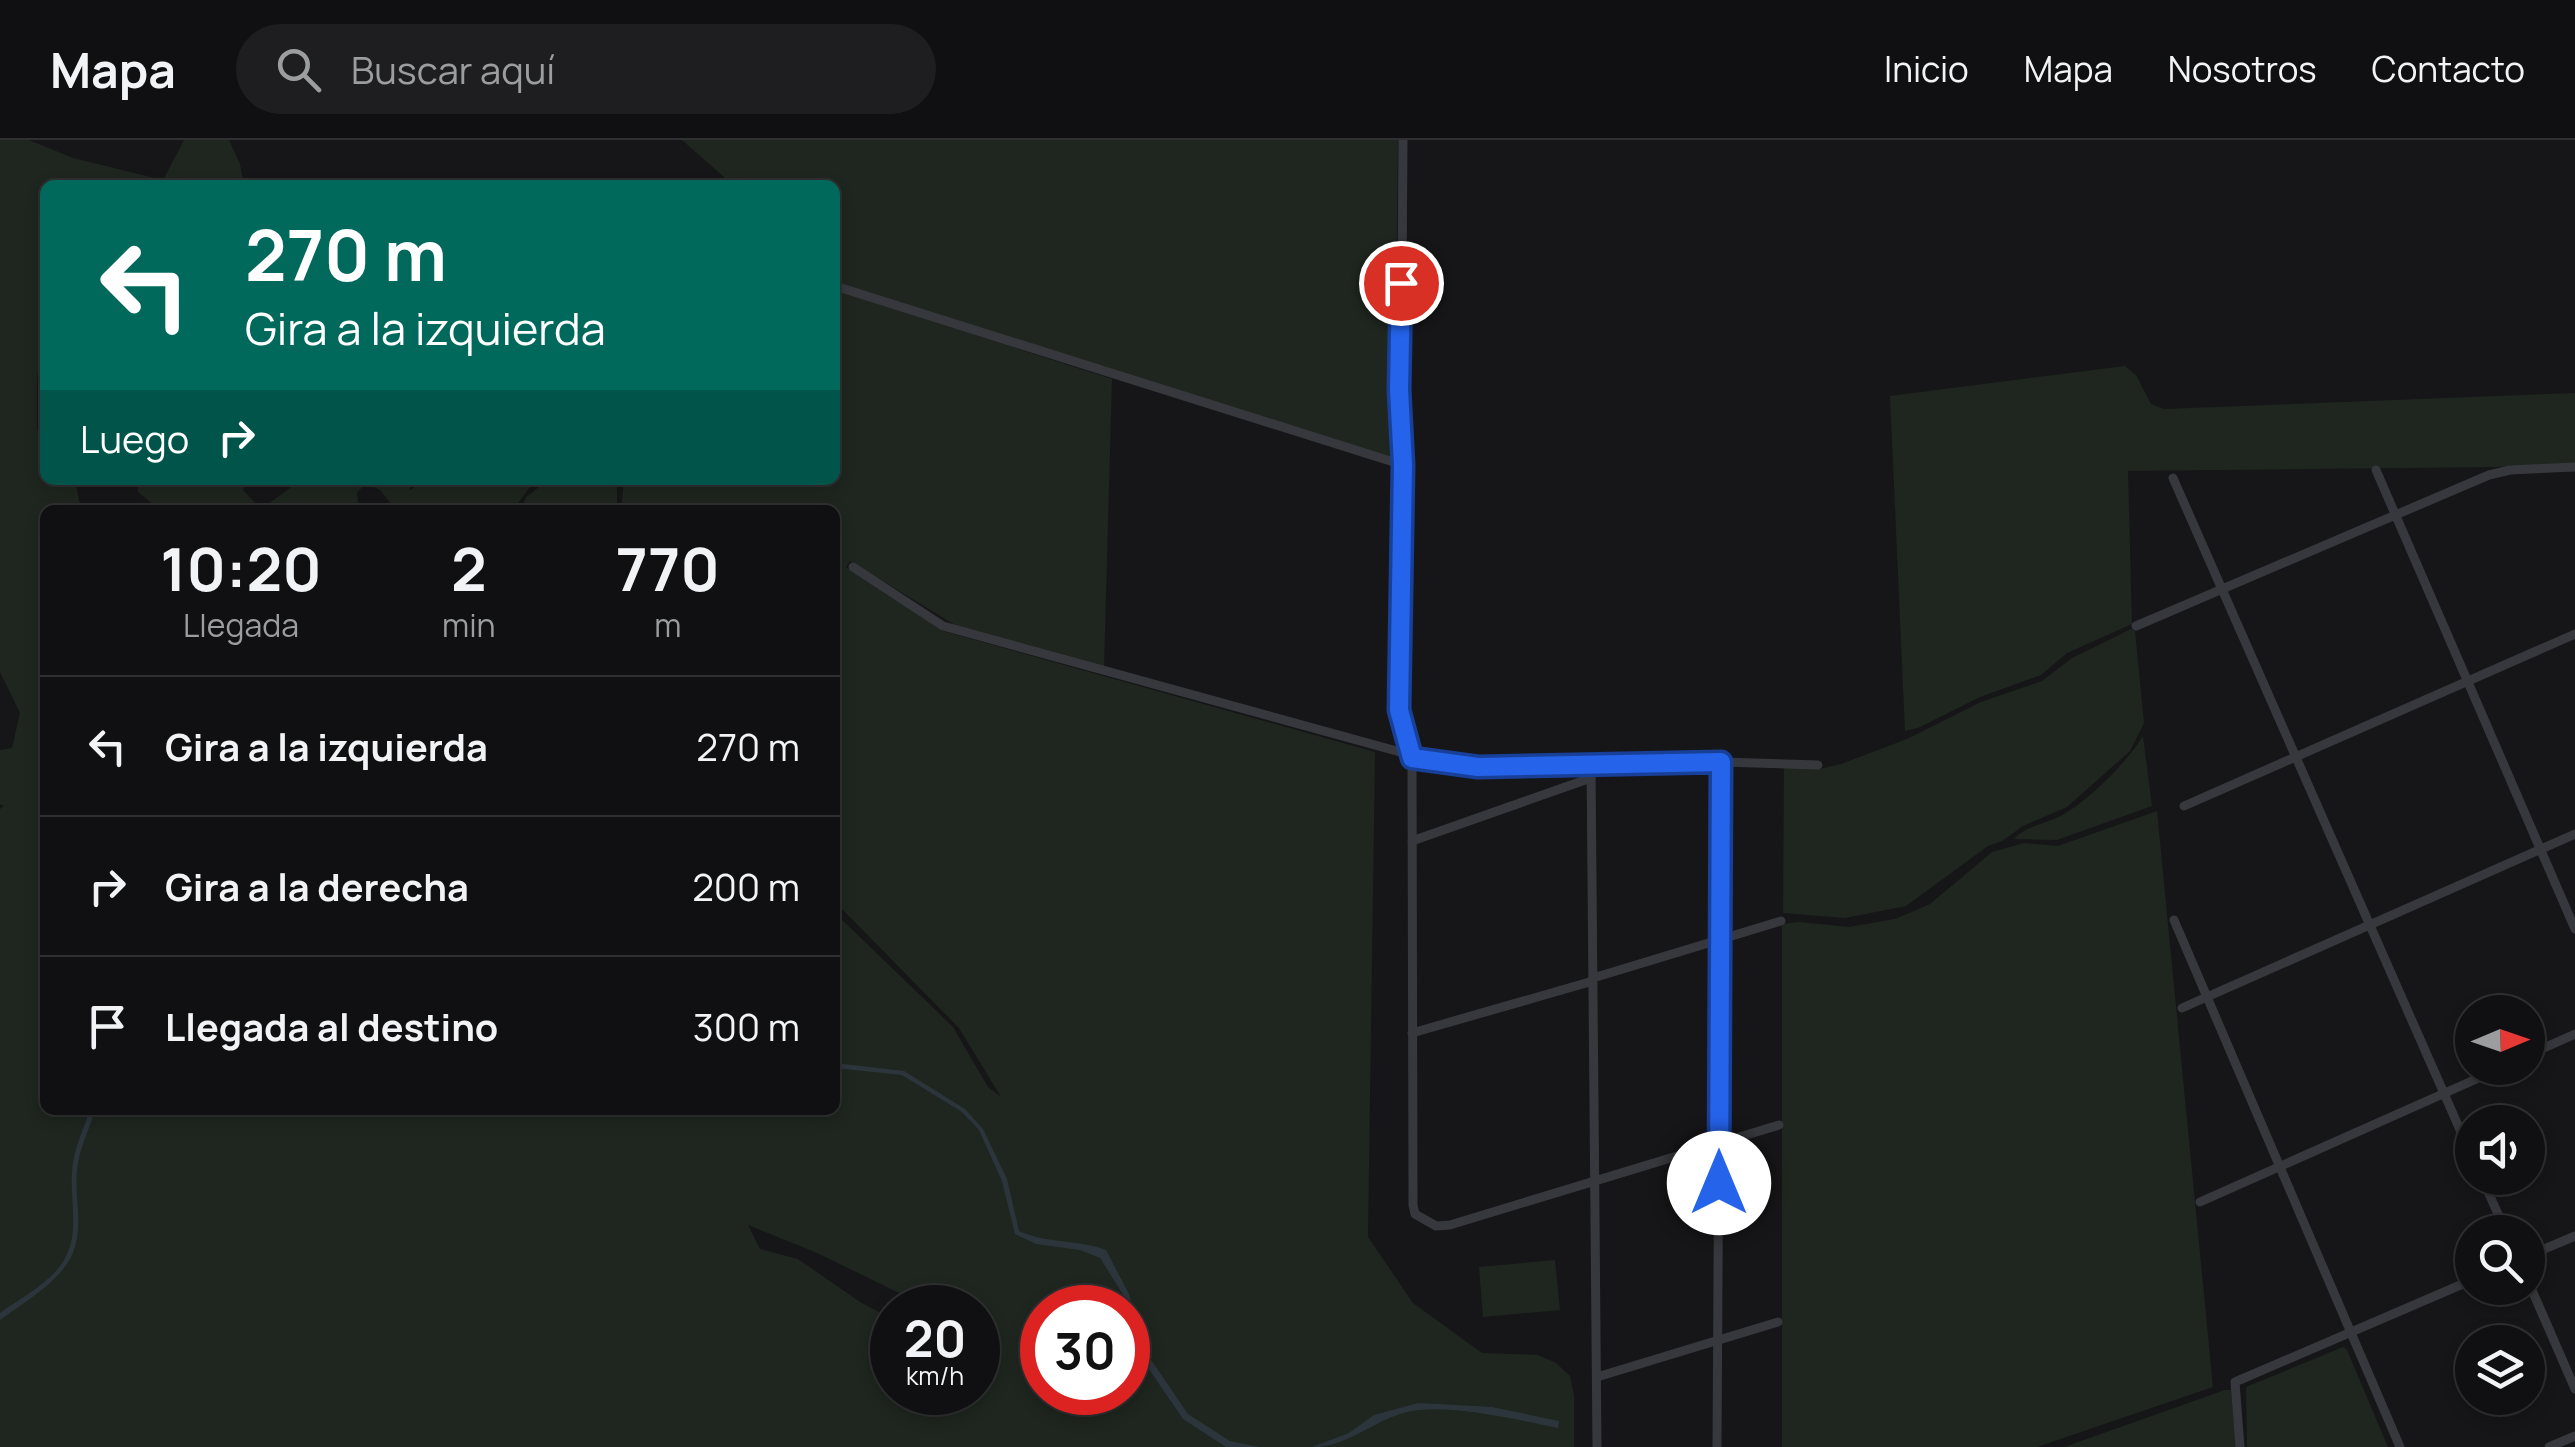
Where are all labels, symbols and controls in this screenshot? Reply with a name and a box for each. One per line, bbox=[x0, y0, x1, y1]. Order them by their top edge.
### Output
search box bbox=[236, 24, 936, 114]
text: Mapa bbox=[50, 37, 176, 102]
icon: search bbox=[271, 42, 326, 97]
text: Buscar aquí bbox=[351, 43, 555, 95]
text: Inicio bbox=[1884, 45, 1969, 93]
text: Mapa bbox=[2024, 45, 2113, 93]
text: Nosotros bbox=[2168, 45, 2317, 93]
text: Contacto bbox=[2372, 45, 2525, 93]
text: 270 m bbox=[245, 206, 447, 302]
icon: left bbox=[80, 220, 210, 350]
pin bbox=[1359, 241, 1444, 326]
icon: arrive bbox=[1374, 256, 1429, 311]
text: Gira a la izquierda bbox=[245, 297, 606, 359]
icon: right bbox=[209, 410, 264, 465]
text: Luego bbox=[80, 412, 189, 464]
text: 10:20 bbox=[160, 527, 322, 609]
text: 2 bbox=[451, 527, 487, 609]
text: 770 bbox=[616, 527, 720, 609]
text: Llegada bbox=[183, 603, 299, 647]
text: min bbox=[442, 603, 496, 647]
text: m bbox=[654, 603, 681, 647]
icon: left bbox=[80, 719, 135, 774]
text: Gira a la izquierda bbox=[165, 720, 488, 772]
text: 270 m bbox=[696, 720, 800, 772]
icon: right bbox=[80, 859, 135, 914]
text: Gira a la derecha bbox=[165, 860, 469, 912]
text: 200 m bbox=[692, 860, 800, 912]
north arrow bbox=[2455, 995, 2545, 1085]
map controls bbox=[2455, 995, 2545, 1415]
icon: arrive bbox=[80, 999, 135, 1054]
text: Llegada al destino bbox=[165, 1000, 498, 1052]
text: 300 m bbox=[693, 1000, 800, 1052]
button: sound bbox=[2455, 1105, 2545, 1195]
position arrow bbox=[1667, 1131, 1771, 1235]
button: search bbox=[2455, 1215, 2545, 1305]
speed limit sign: 30 bbox=[1020, 1285, 1150, 1415]
text: 20 bbox=[904, 1304, 966, 1372]
button: layers bbox=[2455, 1325, 2545, 1415]
text: km/h bbox=[906, 1358, 964, 1393]

